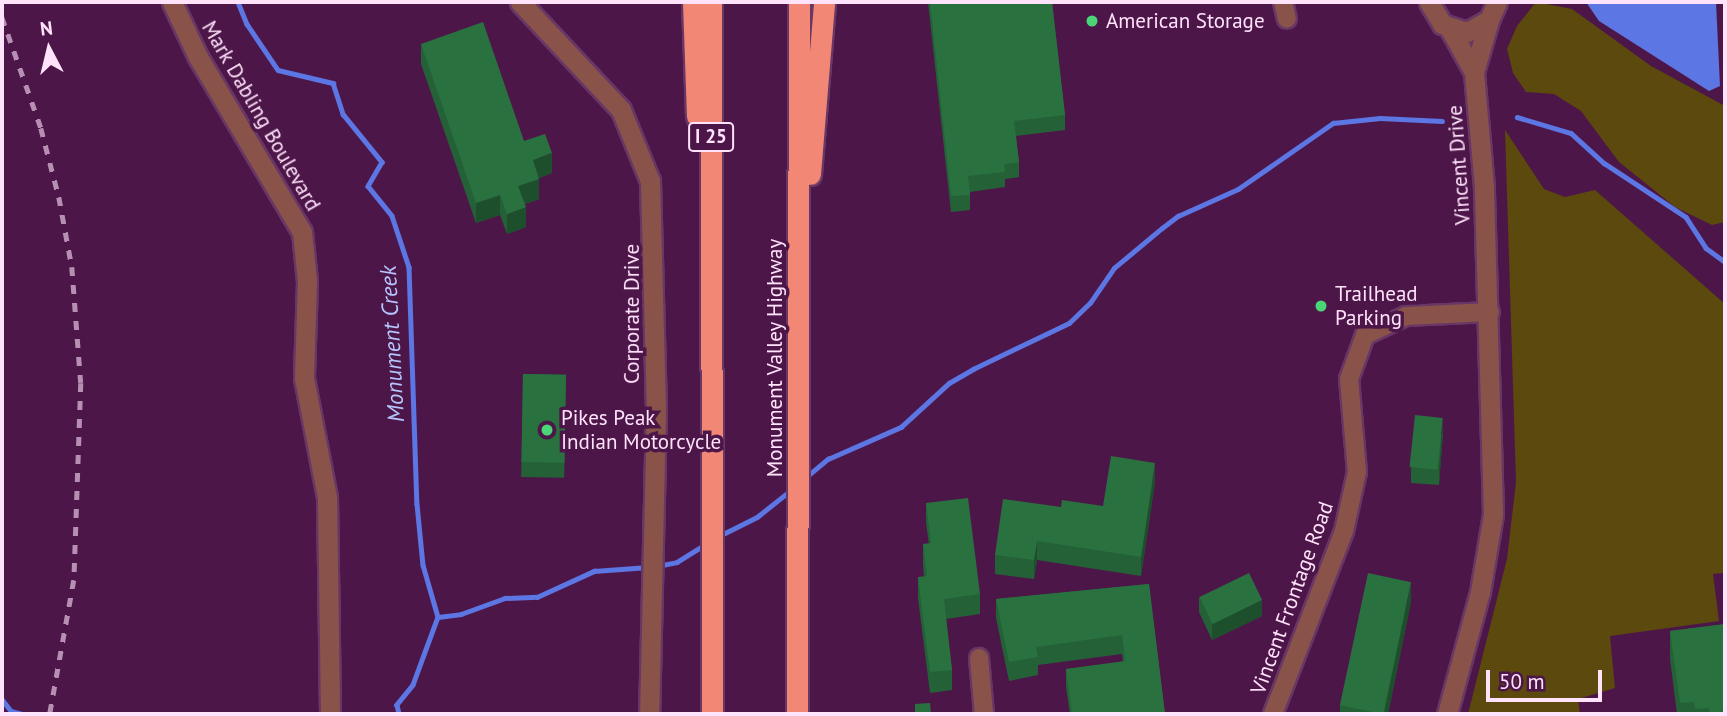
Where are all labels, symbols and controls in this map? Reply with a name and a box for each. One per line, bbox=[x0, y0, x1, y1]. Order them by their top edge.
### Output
place label: American Storage bbox=[1106, 8, 1265, 34]
marker: American Storage bbox=[1084, 13, 1100, 29]
north arrow bbox=[14, 14, 84, 84]
text: N bbox=[39, 15, 54, 41]
street label: Mark Dabling Boulevard bbox=[196, 16, 326, 216]
street label: Vincent Drive bbox=[1442, 104, 1476, 226]
road number: I 25 bbox=[686, 122, 736, 153]
street label: Monument Valley Highway bbox=[762, 238, 788, 478]
street label: Corporate Drive bbox=[619, 244, 645, 384]
water label: Monument Creek bbox=[374, 265, 410, 423]
place label: Trailhead Parking bbox=[1335, 281, 1418, 331]
marker: Trailhead Parking bbox=[1313, 298, 1329, 314]
place label: Pikes Peak Indian Motorcycle bbox=[561, 405, 721, 455]
marker: Pikes Peak Indian Motorcycle bbox=[539, 422, 555, 438]
street label: Vincent Frontage Road bbox=[1245, 498, 1339, 698]
scale bar bbox=[1489, 656, 1604, 700]
text: 50 m bbox=[1499, 668, 1545, 695]

